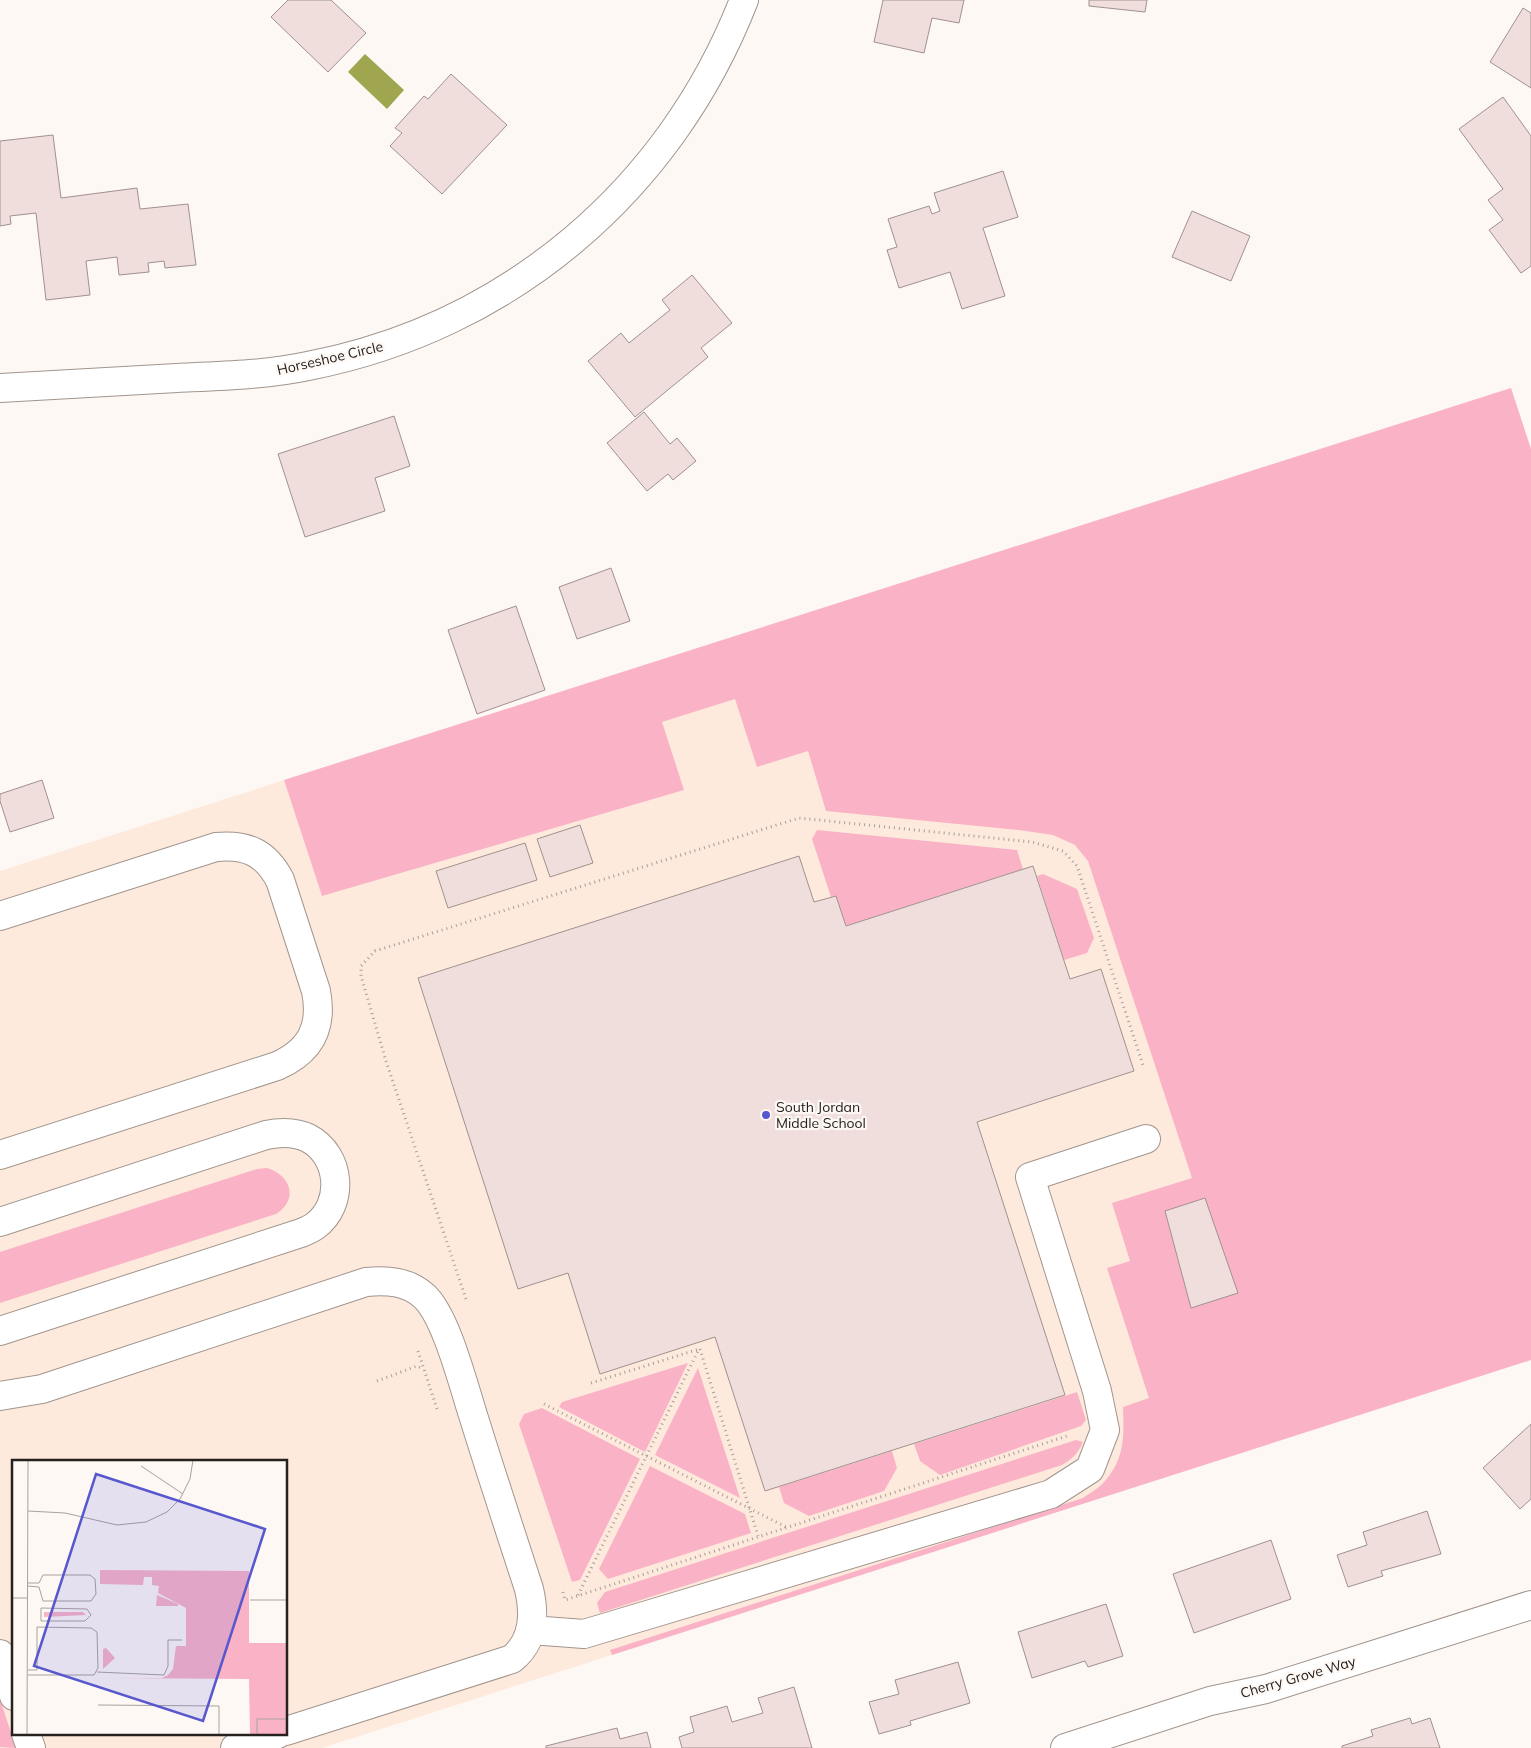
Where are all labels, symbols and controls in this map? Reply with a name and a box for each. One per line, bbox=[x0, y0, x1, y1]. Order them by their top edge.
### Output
street label: Horseshoe Circle bbox=[275, 337, 385, 379]
place label: South Jordan Middle School bbox=[776, 1098, 866, 1132]
marker: South Jordan Middle School bbox=[760, 1109, 772, 1121]
inset map bbox=[12, 1460, 288, 1736]
street label: Cherry Grove Way bbox=[1238, 1652, 1358, 1702]

